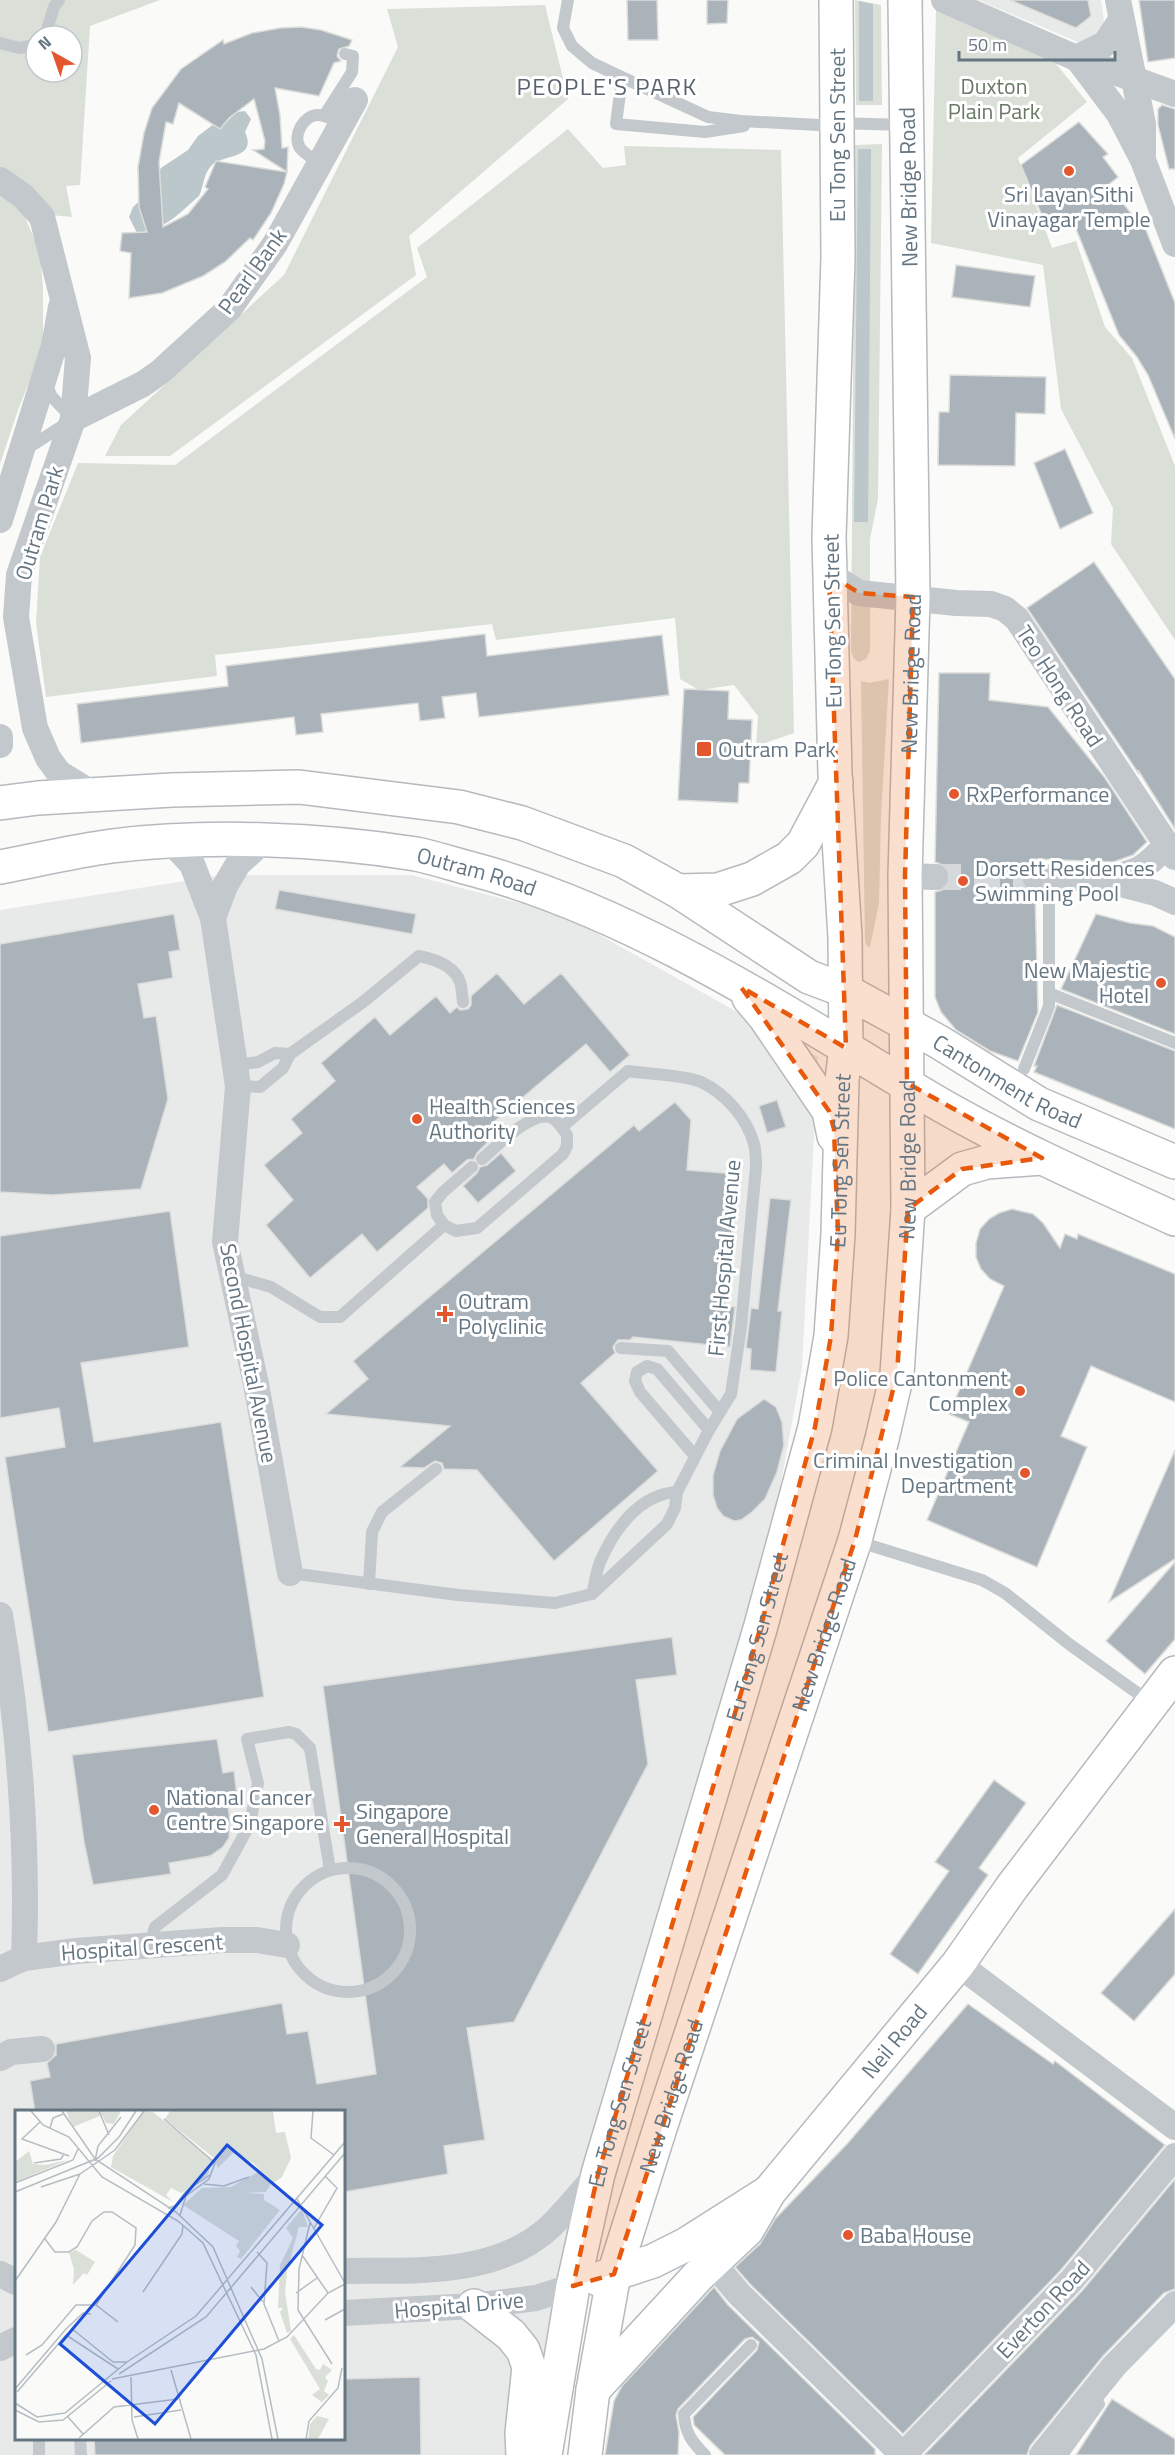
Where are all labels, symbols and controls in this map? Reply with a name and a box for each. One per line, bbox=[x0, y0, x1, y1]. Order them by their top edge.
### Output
north arrow bbox=[24, 24, 84, 84]
scale bar bbox=[959, 24, 1115, 62]
text: N bbox=[32, 30, 56, 55]
text: 50 m bbox=[968, 31, 1007, 58]
street label: Eu Tong Sen Street bbox=[820, 48, 854, 222]
district label: PEOPLE'S PARK bbox=[516, 68, 698, 104]
park label: Duxton Plain Park bbox=[948, 69, 1041, 128]
street label: New Bridge Road bbox=[890, 107, 926, 267]
marker: Sri Layan Sithi Vinayagar Temple bbox=[1062, 164, 1076, 178]
place label: Sri Layan Sithi Vinayagar Temple bbox=[987, 177, 1151, 236]
street label: Pearl Bank bbox=[209, 220, 295, 321]
street label: Outram Park bbox=[6, 461, 73, 584]
street label: Eu Tong Sen Street bbox=[813, 533, 851, 708]
street label: New Bridge Road bbox=[892, 593, 930, 754]
street label: Teo Hong Road bbox=[1008, 618, 1112, 754]
place label: Outram Park bbox=[718, 732, 836, 766]
marker: Outram Park bbox=[695, 740, 713, 758]
place label: RxPerformance bbox=[966, 777, 1109, 811]
marker: RxPerformance bbox=[947, 787, 961, 801]
street label: Outram Road bbox=[413, 838, 541, 905]
place label: Dorsett Residences Swimming Pool bbox=[975, 851, 1155, 910]
marker: Dorsett Residences Swimming Pool bbox=[956, 874, 970, 888]
place label: New Majestic Hotel bbox=[1024, 953, 1149, 1012]
marker: New Majestic Hotel bbox=[1154, 976, 1168, 990]
street label: Cantonment Road bbox=[926, 1025, 1087, 1137]
street label: Eu Tong Sen Street bbox=[820, 1071, 860, 1249]
street label: New Bridge Road bbox=[889, 1079, 925, 1241]
place label: Health Sciences Authority bbox=[429, 1089, 575, 1148]
marker: Health Sciences Authority bbox=[410, 1112, 424, 1126]
street label: First Hospital Avenue bbox=[698, 1158, 750, 1358]
street label: Second Hospital Avenue bbox=[211, 1240, 287, 1466]
place label: Outram Polyclinic bbox=[458, 1284, 544, 1343]
marker: Outram Polyclinic bbox=[436, 1305, 454, 1323]
place label: Police Cantonment Complex bbox=[833, 1361, 1008, 1420]
marker: Police Cantonment Complex bbox=[1013, 1384, 1027, 1398]
place label: Criminal Investigation Department bbox=[813, 1443, 1013, 1502]
marker: Criminal Investigation Department bbox=[1018, 1466, 1032, 1480]
street label: Eu Tong Sen Street bbox=[716, 1549, 797, 1726]
street label: New Bridge Road bbox=[782, 1554, 865, 1716]
place label: National Cancer Centre Singapore bbox=[166, 1780, 324, 1839]
place label: Singapore General Hospital bbox=[356, 1794, 509, 1853]
marker: National Cancer Centre Singapore bbox=[147, 1803, 161, 1817]
marker: Singapore General Hospital bbox=[333, 1815, 351, 1833]
street label: Hospital Crescent bbox=[60, 1924, 224, 1970]
street label: Neil Road bbox=[853, 1996, 935, 2086]
street label: Eu Tong Sen Street bbox=[579, 2015, 660, 2191]
street label: New Bridge Road bbox=[630, 2015, 712, 2177]
inset map bbox=[15, 2110, 345, 2440]
place label: Baba House bbox=[860, 2218, 971, 2252]
marker: Baba House bbox=[841, 2228, 855, 2242]
street label: Everton Road bbox=[988, 2252, 1098, 2366]
street label: Hospital Drive bbox=[393, 2282, 525, 2328]

